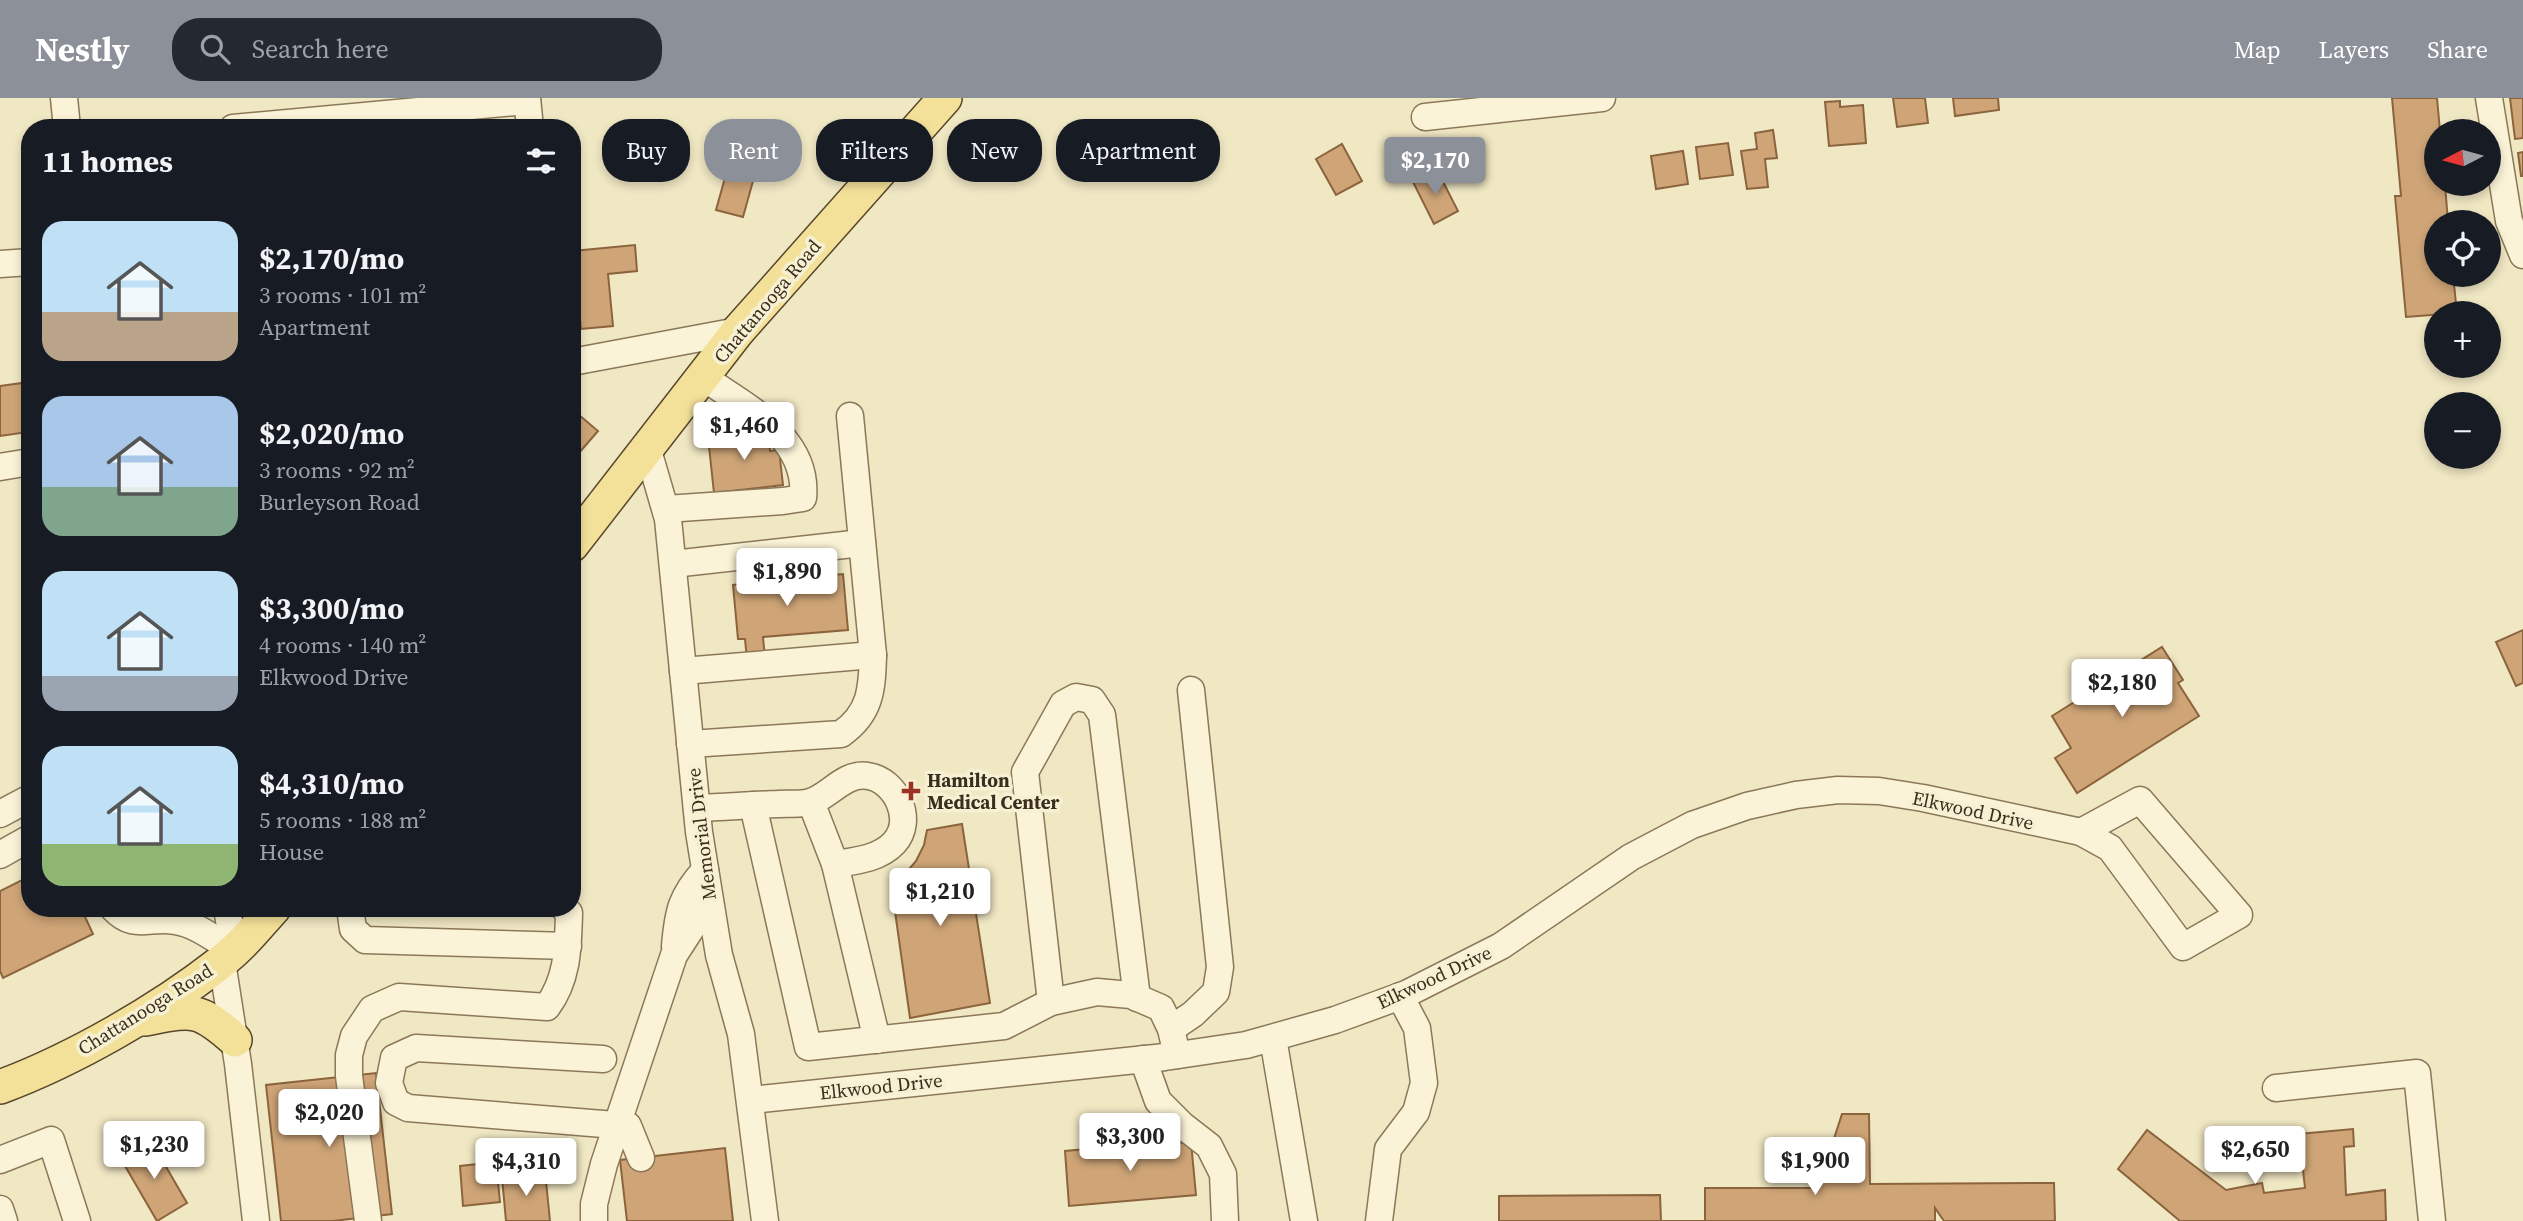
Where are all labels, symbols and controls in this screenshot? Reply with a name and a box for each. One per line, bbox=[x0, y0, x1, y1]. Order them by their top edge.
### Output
search box bbox=[172, 18, 662, 81]
text: Nestly bbox=[35, 27, 130, 72]
icon: search bbox=[196, 30, 234, 68]
text: Search here bbox=[252, 31, 389, 67]
text: Map bbox=[2234, 33, 2281, 66]
text: Layers bbox=[2319, 33, 2389, 66]
text: Share bbox=[2427, 33, 2488, 66]
chip: Buy bbox=[602, 119, 690, 182]
chip: Rent bbox=[704, 119, 802, 182]
chip: Filters bbox=[816, 119, 933, 182]
chip: New bbox=[947, 119, 1042, 182]
chip: Apartment bbox=[1056, 119, 1220, 182]
north arrow bbox=[2424, 119, 2501, 196]
map controls bbox=[2424, 119, 2501, 469]
pin: $2,170 bbox=[1378, 138, 1492, 197]
text: 11 homes bbox=[42, 141, 173, 182]
icon: filters bbox=[522, 142, 560, 180]
text: $2,170 bbox=[1400, 144, 1470, 176]
button: locate bbox=[2424, 210, 2501, 287]
street label: Chattanooga Road bbox=[707, 233, 827, 368]
text: $2,170/mo bbox=[259, 238, 404, 279]
icon: home bbox=[98, 249, 182, 333]
text: 3 rooms · 101 m² bbox=[259, 279, 426, 311]
button: + bbox=[2424, 301, 2501, 378]
text: Apartment bbox=[259, 311, 370, 343]
button: − bbox=[2424, 392, 2501, 469]
pin: $1,460 bbox=[687, 402, 801, 462]
text: $1,460 bbox=[709, 409, 779, 441]
text: $2,020/mo bbox=[259, 413, 404, 454]
icon: home bbox=[98, 424, 182, 508]
text: 3 rooms · 92 m² bbox=[259, 454, 415, 486]
text: Burleyson Road bbox=[259, 486, 420, 518]
pin: $1,890 bbox=[730, 548, 844, 608]
text: $1,890 bbox=[752, 555, 822, 587]
text: $3,300/mo bbox=[259, 588, 404, 629]
icon: home bbox=[98, 599, 182, 683]
text: 4 rooms · 140 m² bbox=[259, 629, 426, 661]
pin: $2,180 bbox=[2065, 660, 2179, 719]
text: Elkwood Drive bbox=[259, 661, 409, 693]
text: $2,180 bbox=[2087, 666, 2157, 698]
text: $4,310/mo bbox=[259, 763, 404, 804]
street label: Memorial Drive bbox=[680, 766, 722, 902]
place label: Hamilton Medical Center bbox=[927, 767, 1060, 815]
icon: home bbox=[98, 774, 182, 858]
marker: Hamilton Medical Center bbox=[901, 781, 921, 801]
street label: Elkwood Drive bbox=[1910, 784, 2036, 836]
text: 5 rooms · 188 m² bbox=[259, 804, 426, 836]
text: House bbox=[259, 836, 324, 868]
pin: $1,210 bbox=[883, 868, 997, 928]
text: $1,210 bbox=[905, 875, 975, 907]
street label: Elkwood Drive bbox=[1373, 939, 1495, 1015]
street label: Chattanooga Road bbox=[73, 957, 217, 1061]
street label: Elkwood Drive bbox=[818, 1067, 944, 1105]
pin: $2,020 bbox=[272, 1090, 386, 1149]
text: $2,020 bbox=[294, 1096, 364, 1128]
pin: $3,300 bbox=[1073, 1114, 1187, 1173]
text: $3,300 bbox=[1095, 1120, 1165, 1152]
pin: $1,230 bbox=[97, 1122, 211, 1181]
pin: $2,650 bbox=[2198, 1126, 2312, 1186]
text: $1,230 bbox=[119, 1128, 189, 1160]
text: $2,650 bbox=[2220, 1133, 2290, 1165]
pin: $4,310 bbox=[469, 1138, 583, 1198]
pin: $1,900 bbox=[1758, 1138, 1872, 1197]
text: $1,900 bbox=[1780, 1144, 1850, 1176]
text: $4,310 bbox=[491, 1145, 561, 1177]

